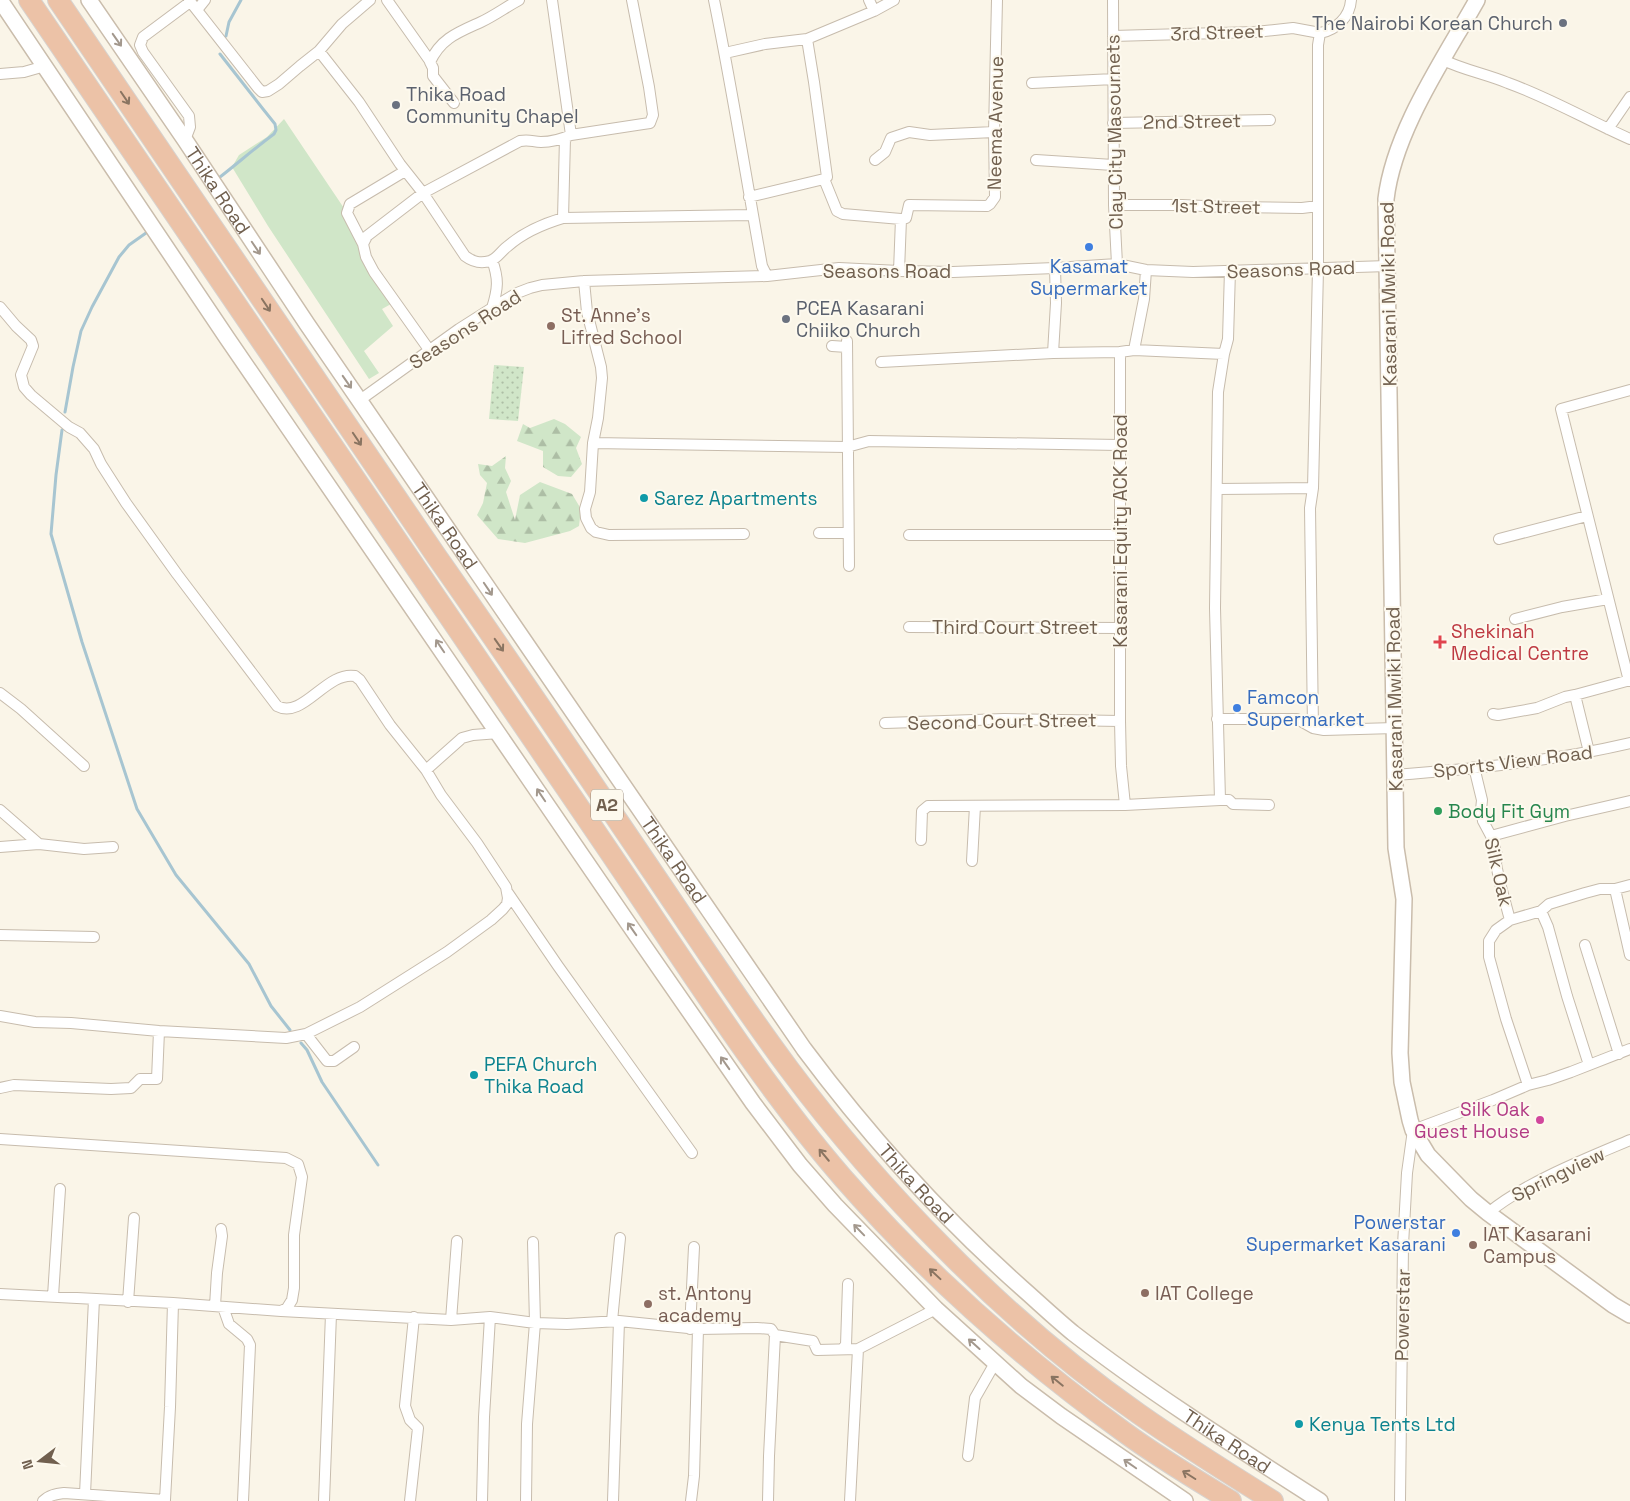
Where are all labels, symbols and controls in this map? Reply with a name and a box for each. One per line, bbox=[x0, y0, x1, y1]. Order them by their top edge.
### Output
place label: The Nairobi Korean Church bbox=[1312, 11, 1553, 36]
marker: The Nairobi Korean Church bbox=[1557, 17, 1569, 29]
street label: 3rd Street bbox=[1170, 18, 1264, 47]
one-way arrow bbox=[112, 33, 122, 47]
street label: Clay City Masournets bbox=[1100, 34, 1129, 230]
street label: Neema Avenue bbox=[982, 56, 1009, 190]
place label: Thika Road Community Chapel bbox=[406, 82, 579, 129]
one-way arrow bbox=[120, 91, 130, 105]
marker: Thika Road Community Chapel bbox=[390, 99, 402, 111]
street label: 2nd Street bbox=[1143, 108, 1241, 135]
street label: Thika Road bbox=[180, 142, 256, 239]
street label: 1st Street bbox=[1171, 193, 1261, 220]
street label: Kasarani Mwiki Road bbox=[1374, 201, 1403, 387]
one-way arrow bbox=[251, 240, 261, 254]
marker: Kasamat Supermarket bbox=[1083, 241, 1095, 253]
place label: Kasamat Supermarket bbox=[1030, 254, 1148, 301]
street label: Seasons Road bbox=[1226, 255, 1356, 284]
street label: Seasons Road bbox=[823, 259, 951, 284]
street label: Seasons Road bbox=[405, 284, 526, 375]
place label: PCEA Kasarani Chiiko Church bbox=[796, 296, 924, 343]
one-way arrow bbox=[260, 298, 271, 312]
place label: St. Anne's Lifred School bbox=[561, 303, 682, 350]
marker: PCEA Kasarani Chiiko Church bbox=[780, 313, 792, 325]
marker: St. Anne's Lifred School bbox=[545, 320, 557, 332]
one-way arrow bbox=[342, 375, 352, 389]
street label: Kasarani Equity ACK Road bbox=[1108, 414, 1133, 648]
one-way arrow bbox=[352, 432, 362, 446]
street label: Thika Road bbox=[406, 478, 483, 574]
place label: Sarez Apartments bbox=[654, 486, 818, 511]
marker: Sarez Apartments bbox=[638, 492, 650, 504]
one-way arrow bbox=[483, 581, 493, 595]
street label: Kasarani Mwiki Road bbox=[1380, 606, 1409, 792]
street label: Third Court Street bbox=[932, 615, 1098, 640]
place label: Shekinah Medical Centre bbox=[1451, 619, 1589, 666]
marker: Shekinah Medical Centre bbox=[1433, 635, 1447, 649]
one-way arrow bbox=[494, 638, 504, 652]
one-way arrow bbox=[435, 639, 445, 653]
place label: Famcon Supermarket bbox=[1247, 685, 1365, 732]
marker: Famcon Supermarket bbox=[1231, 702, 1243, 714]
street label: Second Court Street bbox=[907, 707, 1097, 736]
street label: Sports View Road bbox=[1432, 739, 1594, 784]
one-way arrow bbox=[536, 788, 546, 802]
road number: A2 bbox=[591, 790, 623, 820]
place label: Body Fit Gym bbox=[1448, 799, 1570, 824]
marker: Body Fit Gym bbox=[1432, 805, 1444, 817]
street label: Thika Road bbox=[635, 812, 712, 908]
street label: Silk Oak bbox=[1478, 835, 1519, 909]
one-way arrow bbox=[627, 922, 637, 936]
place label: PEFA Church Thika Road bbox=[484, 1052, 597, 1099]
one-way arrow bbox=[720, 1056, 730, 1070]
marker: PEFA Church Thika Road bbox=[468, 1069, 480, 1081]
place label: Silk Oak Guest House bbox=[1414, 1097, 1530, 1144]
marker: Silk Oak Guest House bbox=[1534, 1114, 1546, 1126]
street label: Thika Road bbox=[873, 1139, 959, 1229]
street label: Springview bbox=[1507, 1141, 1609, 1208]
one-way arrow bbox=[819, 1149, 830, 1162]
place label: Powerstar Supermarket Kasarani bbox=[1246, 1210, 1446, 1257]
place label: IAT Kasarani Campus bbox=[1483, 1222, 1591, 1269]
one-way arrow bbox=[853, 1223, 865, 1236]
marker: Powerstar Supermarket Kasarani bbox=[1450, 1227, 1462, 1239]
marker: IAT Kasarani Campus bbox=[1467, 1239, 1479, 1251]
one-way arrow bbox=[929, 1268, 941, 1280]
street label: Powerstar bbox=[1389, 1269, 1416, 1361]
place label: st. Antony academy bbox=[658, 1281, 752, 1328]
place label: IAT College bbox=[1155, 1281, 1254, 1306]
marker: IAT College bbox=[1139, 1287, 1151, 1299]
marker: st. Antony academy bbox=[642, 1298, 654, 1310]
one-way arrow bbox=[967, 1338, 980, 1350]
one-way arrow bbox=[1051, 1375, 1064, 1386]
street label: Thika Road bbox=[1178, 1404, 1276, 1479]
place label: Kenya Tents Ltd bbox=[1309, 1412, 1456, 1437]
marker: Kenya Tents Ltd bbox=[1293, 1418, 1305, 1430]
north arrow bbox=[15, 1436, 65, 1486]
text: N bbox=[18, 1458, 37, 1472]
one-way arrow bbox=[1124, 1459, 1138, 1469]
one-way arrow bbox=[1183, 1470, 1197, 1480]

